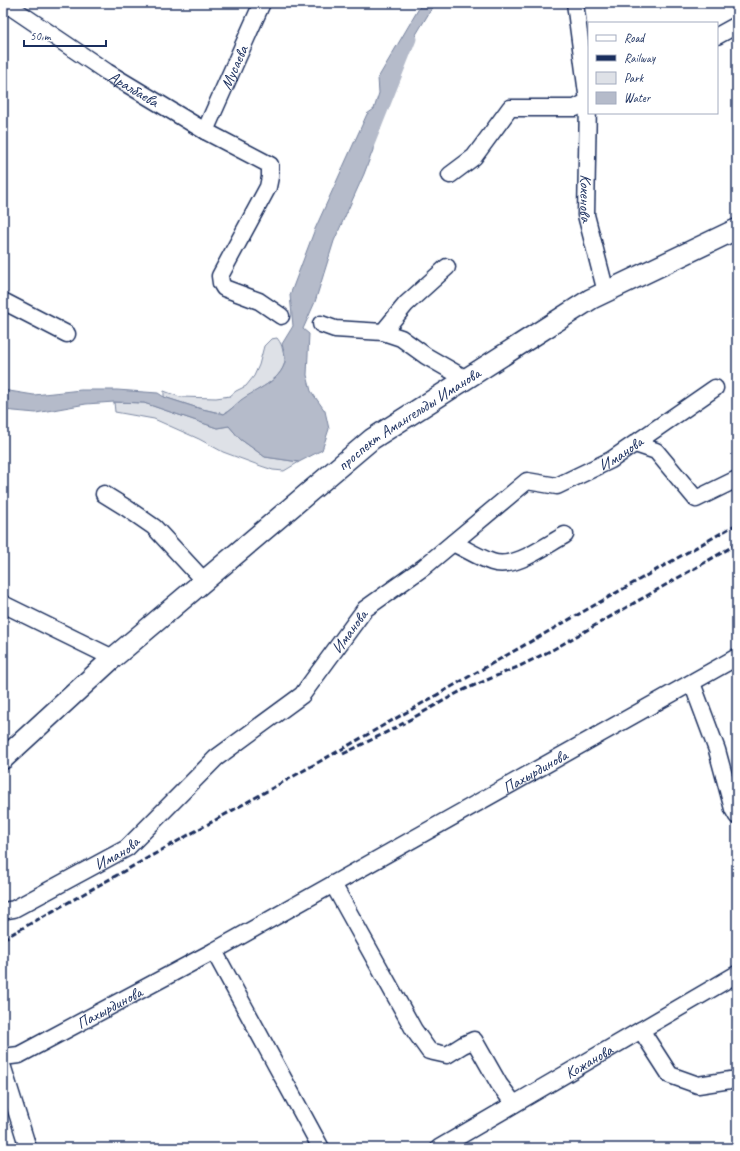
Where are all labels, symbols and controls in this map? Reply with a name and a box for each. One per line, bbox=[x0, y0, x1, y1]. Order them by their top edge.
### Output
scale bar bbox=[24, 22, 106, 48]
legend bbox=[588, 22, 718, 114]
text: 50 m bbox=[30, 28, 52, 44]
text: Road bbox=[624, 30, 646, 46]
street label: Мусаева bbox=[216, 42, 253, 92]
text: Railway bbox=[624, 50, 656, 66]
street label: Аралбаева bbox=[105, 67, 163, 112]
text: Park bbox=[624, 70, 645, 86]
text: Water bbox=[624, 90, 652, 106]
street label: Кокенова bbox=[575, 174, 597, 225]
street label: проспект Амангельды Иманова bbox=[333, 363, 485, 475]
street label: Иманова bbox=[596, 431, 648, 475]
street label: Иманова bbox=[327, 605, 373, 657]
street label: Пахырдинова bbox=[499, 745, 572, 798]
street label: Иманова bbox=[91, 831, 145, 875]
street label: Пахырдинова bbox=[73, 982, 147, 1034]
street label: Кожанова bbox=[561, 1039, 617, 1083]

